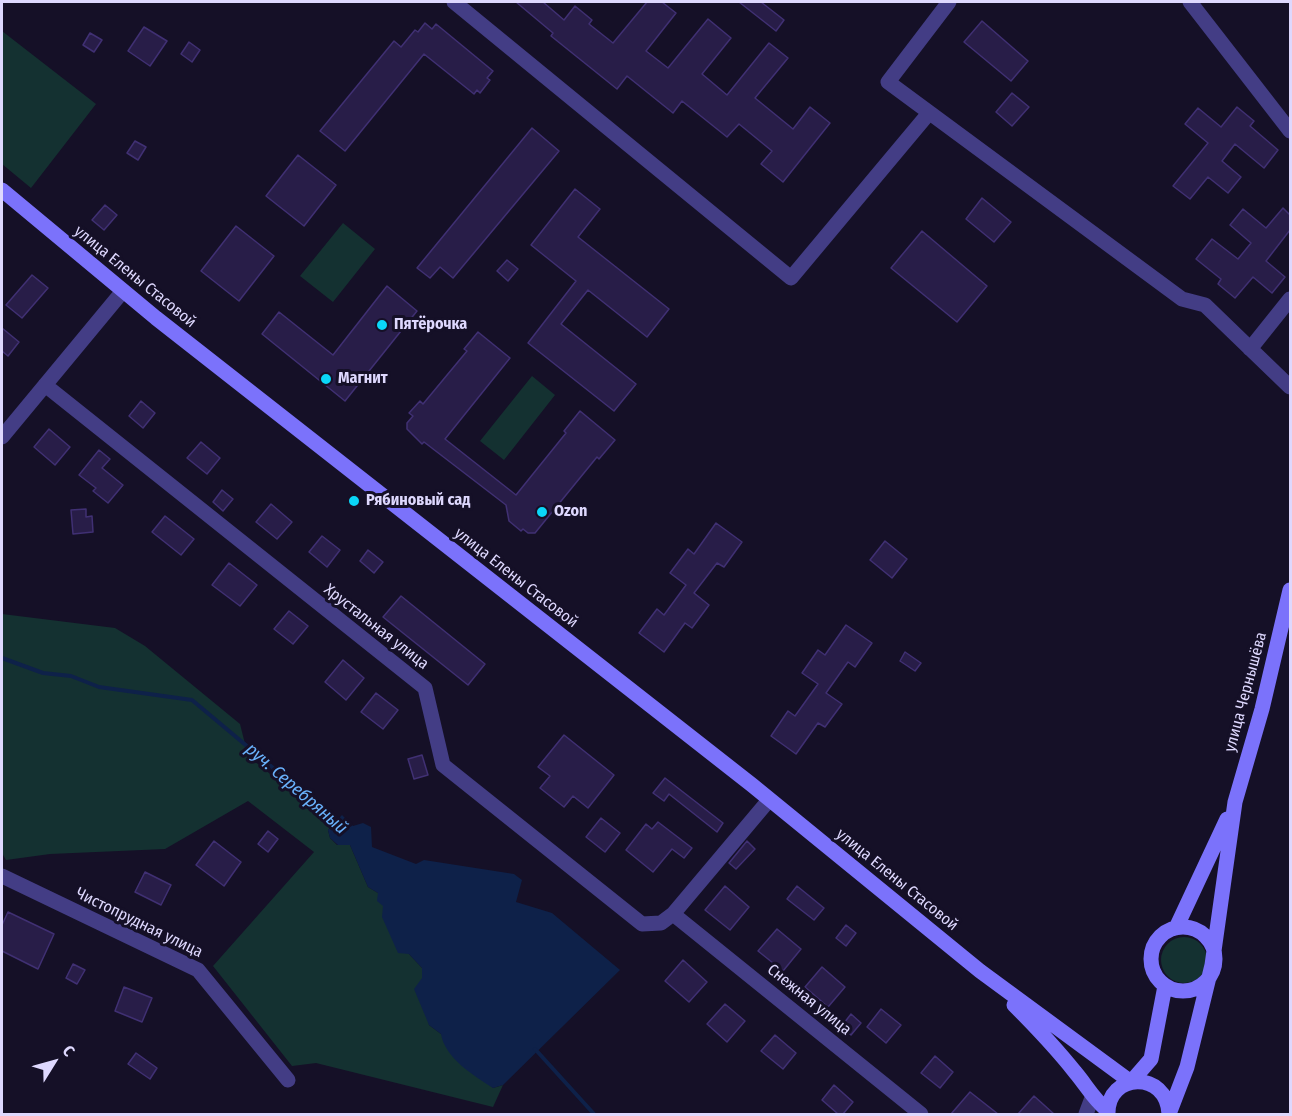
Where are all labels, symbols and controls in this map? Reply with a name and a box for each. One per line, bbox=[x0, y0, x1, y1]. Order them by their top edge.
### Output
street label: улица Елены Стасовой bbox=[70, 222, 200, 332]
place label: Пятёрочка bbox=[394, 315, 467, 335]
marker: Пятёрочка bbox=[375, 318, 389, 332]
place label: Магнит bbox=[338, 369, 388, 389]
marker: Магнит bbox=[319, 372, 333, 386]
place label: Рябиновый сад bbox=[366, 491, 470, 511]
marker: Рябиновый сад bbox=[347, 494, 361, 508]
place label: Ozon bbox=[554, 502, 587, 522]
marker: Ozon bbox=[535, 505, 549, 519]
street label: улица Елены Стасовой bbox=[450, 524, 582, 632]
street label: Хрустальная улица bbox=[320, 580, 432, 674]
street label: улица Чернышёва bbox=[1221, 630, 1271, 754]
water label: руч. Серебряный bbox=[241, 739, 351, 839]
street label: улица Елены Стасовой bbox=[832, 825, 962, 935]
street label: Чистопрудная улица bbox=[72, 884, 206, 962]
street label: Снежная улица bbox=[763, 960, 855, 1040]
north arrow bbox=[24, 1032, 84, 1092]
text: С bbox=[59, 1042, 79, 1060]

